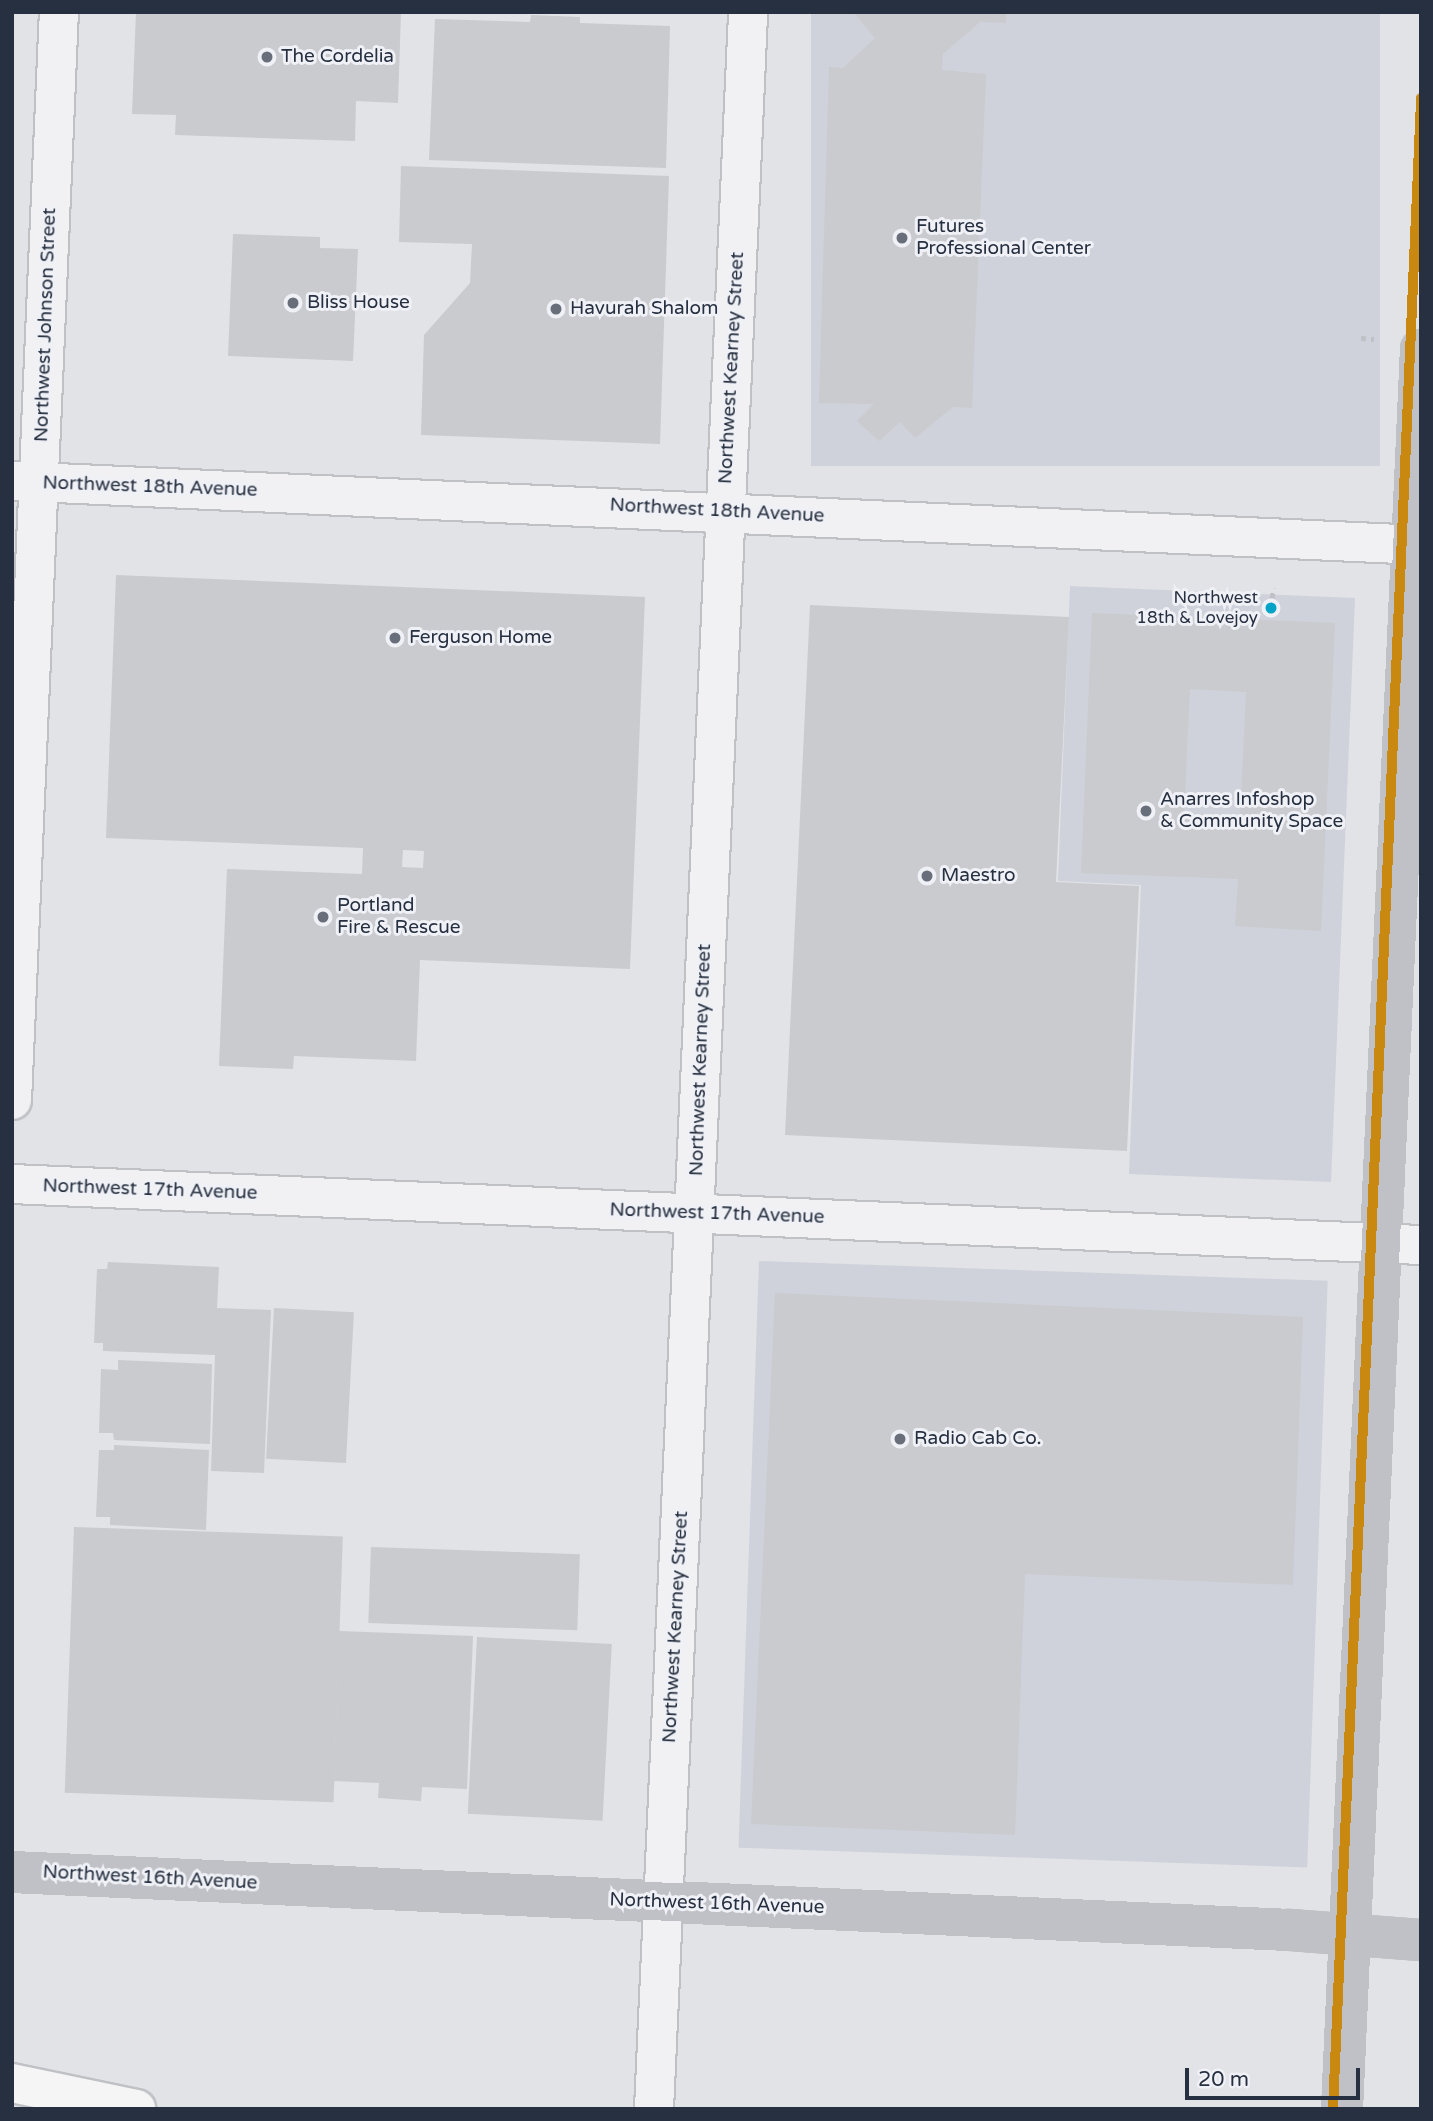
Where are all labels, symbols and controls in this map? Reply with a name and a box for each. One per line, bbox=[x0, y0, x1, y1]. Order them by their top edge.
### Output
place label: The Cordelia bbox=[281, 46, 394, 68]
marker: The Cordelia bbox=[259, 49, 275, 65]
street label: Northwest Johnson Street bbox=[31, 207, 61, 443]
place label: Futures Professional Center bbox=[916, 216, 1091, 260]
marker: Futures Professional Center bbox=[894, 230, 910, 246]
street label: Northwest Kearney Street bbox=[715, 251, 749, 485]
place label: Bliss House bbox=[307, 292, 410, 314]
marker: Bliss House bbox=[285, 295, 301, 311]
place label: Havurah Shalom bbox=[570, 298, 718, 320]
marker: Havurah Shalom bbox=[548, 301, 564, 317]
street label: Northwest 18th Avenue bbox=[42, 472, 258, 502]
street label: Northwest 18th Avenue bbox=[609, 494, 825, 528]
place label: Northwest 18th & Lovejoy bbox=[1136, 588, 1258, 628]
marker: Northwest 18th & Lovejoy bbox=[1264, 601, 1278, 615]
place label: Ferguson Home bbox=[409, 627, 552, 649]
marker: Ferguson Home bbox=[387, 630, 403, 646]
place label: Anarres Infoshop & Community Space bbox=[1160, 789, 1343, 833]
marker: Anarres Infoshop & Community Space bbox=[1138, 803, 1154, 819]
place label: Maestro bbox=[941, 865, 1016, 887]
marker: Maestro bbox=[919, 868, 935, 884]
place label: Portland Fire & Rescue bbox=[337, 895, 460, 939]
marker: Portland Fire & Rescue bbox=[315, 909, 331, 925]
street label: Northwest Kearney Street bbox=[686, 943, 716, 1177]
street label: Northwest 17th Avenue bbox=[42, 1175, 258, 1205]
street label: Northwest 17th Avenue bbox=[609, 1199, 825, 1229]
place label: Radio Cab Co. bbox=[914, 1428, 1041, 1450]
marker: Radio Cab Co. bbox=[892, 1431, 908, 1447]
street label: Northwest Kearney Street bbox=[659, 1510, 693, 1744]
street label: Northwest 16th Avenue bbox=[42, 1861, 258, 1895]
street label: Northwest 16th Avenue bbox=[609, 1889, 825, 1919]
scale bar bbox=[1188, 2054, 1363, 2098]
text: 20 m bbox=[1198, 2067, 1249, 2092]

